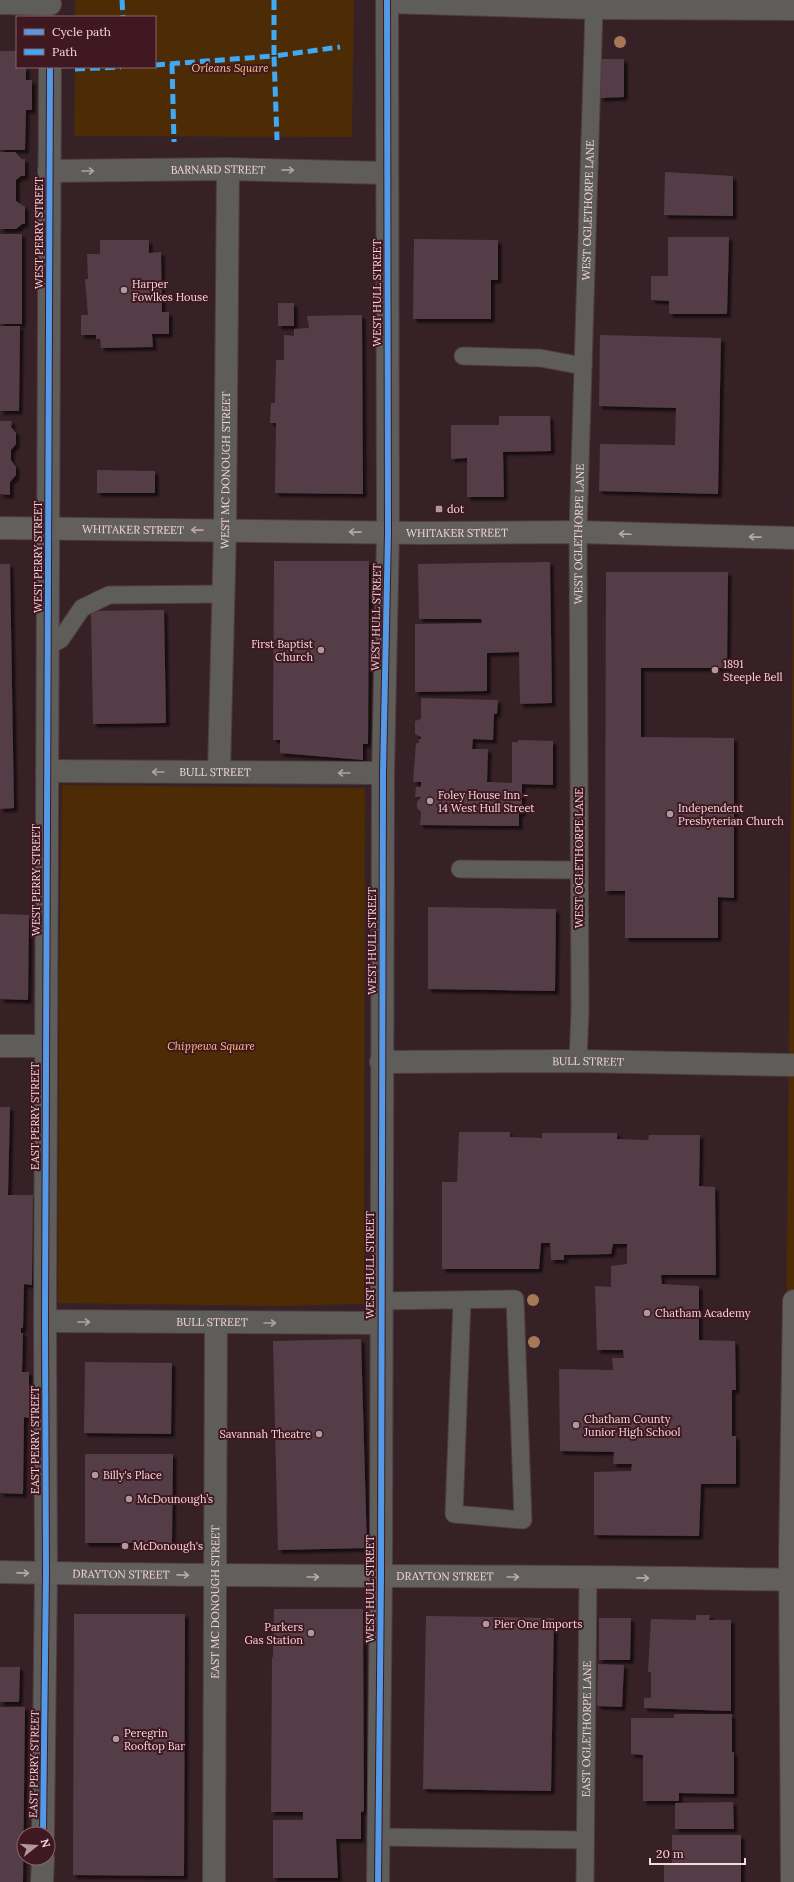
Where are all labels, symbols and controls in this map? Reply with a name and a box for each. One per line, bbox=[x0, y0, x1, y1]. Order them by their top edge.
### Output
legend bbox=[16, 16, 156, 68]
text: Cycle path bbox=[52, 24, 111, 39]
text: Path bbox=[52, 44, 77, 59]
park label: Orleans Square bbox=[192, 61, 269, 75]
street label: WEST OGLETHORPE LANE bbox=[579, 140, 597, 281]
street label: BARNARD STREET bbox=[171, 162, 265, 177]
one-way arrow bbox=[81, 167, 94, 175]
one-way arrow bbox=[281, 167, 294, 174]
street label: WEST PERRY STREET bbox=[32, 177, 46, 289]
street label: WEST HULL STREET bbox=[370, 239, 384, 347]
place label: Harper Fowlkes House bbox=[132, 277, 208, 304]
marker: Harper Fowlkes House bbox=[119, 285, 129, 295]
street label: WEST MC DONOUGH STREET bbox=[218, 391, 233, 549]
street label: WEST OGLETHORPE LANE bbox=[571, 463, 587, 604]
street label: WEST PERRY STREET bbox=[31, 501, 45, 613]
place label: dot bbox=[447, 502, 465, 516]
marker: dot bbox=[434, 504, 444, 514]
street label: WHITAKER STREET bbox=[82, 522, 184, 537]
street label: WHITAKER STREET bbox=[406, 525, 508, 540]
one-way arrow bbox=[191, 526, 204, 534]
one-way arrow bbox=[349, 528, 362, 536]
one-way arrow bbox=[619, 530, 632, 537]
one-way arrow bbox=[749, 533, 762, 541]
street label: WEST HULL STREET bbox=[368, 563, 384, 671]
place label: First Baptist Church bbox=[251, 637, 314, 664]
marker: First Baptist Church bbox=[316, 645, 326, 655]
place label: 1891 Steeple Bell bbox=[723, 657, 783, 684]
marker: 1891 Steeple Bell bbox=[710, 665, 720, 675]
street label: BULL STREET bbox=[179, 765, 251, 779]
one-way arrow bbox=[152, 768, 165, 776]
one-way arrow bbox=[338, 769, 351, 777]
place label: Foley House Inn - 14 West Hull Street bbox=[438, 788, 535, 815]
street label: WEST OGLETHORPE LANE bbox=[572, 788, 586, 928]
marker: Foley House Inn - 14 West Hull Street bbox=[425, 796, 435, 806]
place label: Independent Presbyterian Church bbox=[678, 801, 784, 828]
marker: Independent Presbyterian Church bbox=[665, 809, 675, 819]
street label: WEST PERRY STREET bbox=[29, 824, 43, 936]
street label: WEST HULL STREET bbox=[365, 887, 379, 995]
park label: Chippewa Square bbox=[167, 1039, 255, 1053]
street label: BULL STREET bbox=[552, 1054, 624, 1069]
street label: EAST PERRY STREET bbox=[28, 1062, 42, 1170]
street label: WEST HULL STREET bbox=[363, 1211, 377, 1319]
place label: Chatham Academy bbox=[655, 1306, 751, 1320]
marker: Chatham Academy bbox=[642, 1308, 652, 1318]
street label: BULL STREET bbox=[176, 1315, 248, 1329]
one-way arrow bbox=[77, 1318, 90, 1326]
one-way arrow bbox=[263, 1319, 276, 1327]
street label: EAST PERRY STREET bbox=[28, 1386, 42, 1494]
place label: Chatham County Junior High School bbox=[583, 1412, 681, 1439]
marker: Chatham County Junior High School bbox=[571, 1420, 581, 1430]
place label: Savannah Theatre bbox=[220, 1427, 311, 1441]
marker: Savannah Theatre bbox=[314, 1429, 324, 1439]
place label: Billy's Place bbox=[103, 1468, 162, 1482]
marker: Billy's Place bbox=[90, 1470, 100, 1480]
place label: McDounough’s bbox=[137, 1492, 213, 1506]
marker: McDounough’s bbox=[124, 1494, 134, 1504]
street label: EAST MC DONOUGH STREET bbox=[208, 1525, 222, 1679]
street label: WEST HULL STREET bbox=[363, 1535, 377, 1643]
place label: McDonough's bbox=[133, 1539, 203, 1553]
marker: McDonough's bbox=[120, 1541, 130, 1551]
street label: DRAYTON STREET bbox=[72, 1566, 170, 1582]
one-way arrow bbox=[16, 1569, 29, 1577]
street label: DRAYTON STREET bbox=[396, 1569, 494, 1583]
one-way arrow bbox=[176, 1572, 189, 1579]
one-way arrow bbox=[306, 1573, 319, 1581]
one-way arrow bbox=[506, 1573, 519, 1581]
one-way arrow bbox=[636, 1574, 649, 1582]
place label: Pier One Imports bbox=[494, 1617, 582, 1631]
marker: Pier One Imports bbox=[481, 1619, 491, 1629]
place label: Parkers Gas Station bbox=[244, 1620, 303, 1647]
marker: Parkers Gas Station bbox=[306, 1628, 316, 1638]
street label: EAST OGLETHORPE LANE bbox=[579, 1661, 594, 1797]
street label: EAST PERRY STREET bbox=[26, 1710, 42, 1818]
place label: Peregrin Rooftop Bar bbox=[124, 1726, 185, 1753]
marker: Peregrin Rooftop Bar bbox=[111, 1734, 121, 1744]
north arrow bbox=[16, 1826, 56, 1866]
text: N bbox=[38, 1837, 54, 1850]
scale bar bbox=[650, 1840, 745, 1866]
text: 20 m bbox=[656, 1846, 684, 1861]

